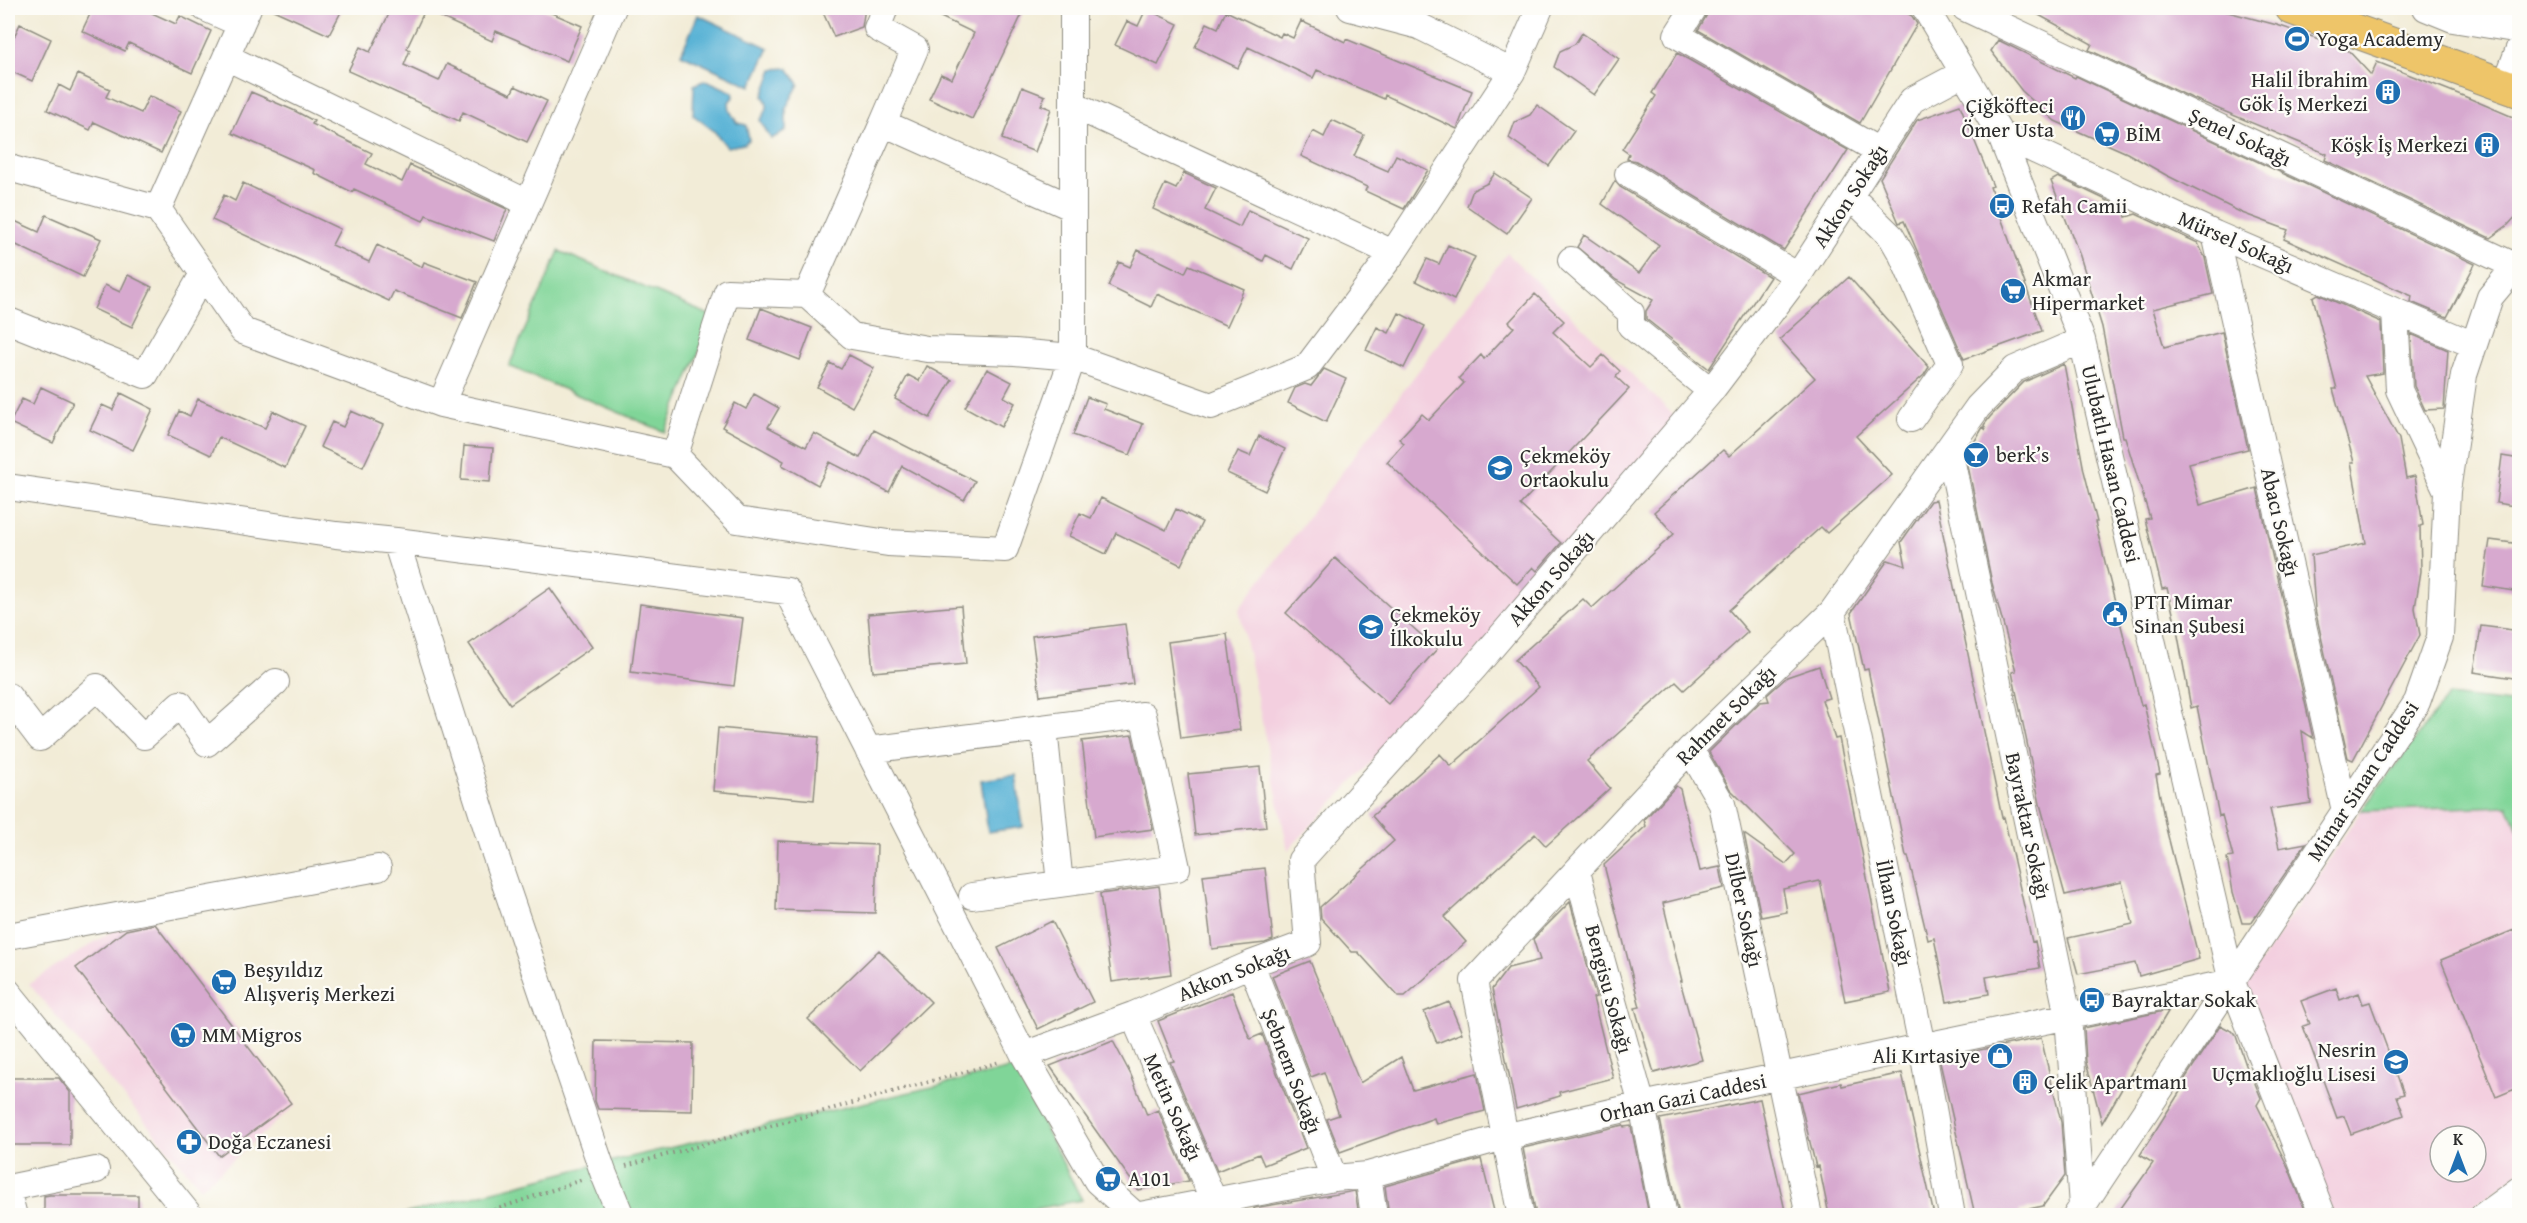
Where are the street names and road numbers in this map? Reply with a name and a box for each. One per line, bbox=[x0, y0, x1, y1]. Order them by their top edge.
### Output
street label: Şenel Sokağı bbox=[2184, 99, 2297, 174]
street label: Akkon Sokağı bbox=[1804, 137, 1895, 254]
street label: Mürsel Sokağı bbox=[2173, 202, 2299, 281]
street label: Ulubatlı Hasan Caddesi bbox=[2074, 362, 2149, 566]
street label: Abacı Sokağı bbox=[2253, 464, 2308, 580]
street label: Akkon Sokağı bbox=[1500, 523, 1601, 633]
street label: Rahmet Sokağı bbox=[1668, 657, 1783, 772]
street label: Mimar Sinan Caddesi bbox=[2299, 694, 2426, 867]
street label: Bayraktar Sokağı bbox=[1998, 749, 2059, 903]
street label: Dilber Sokağı bbox=[1717, 850, 1772, 970]
street label: İlhan Sokağı bbox=[1868, 857, 1921, 969]
street label: Bengisu Sokağı bbox=[1577, 921, 1642, 1057]
street label: Akkon Sokağı bbox=[1173, 936, 1295, 1009]
street label: Şebnem Sokağı bbox=[1254, 1004, 1331, 1138]
street label: Metin Sokağı bbox=[1136, 1048, 1211, 1166]
street label: Orhan Gazi Caddesi bbox=[1597, 1065, 1769, 1130]

